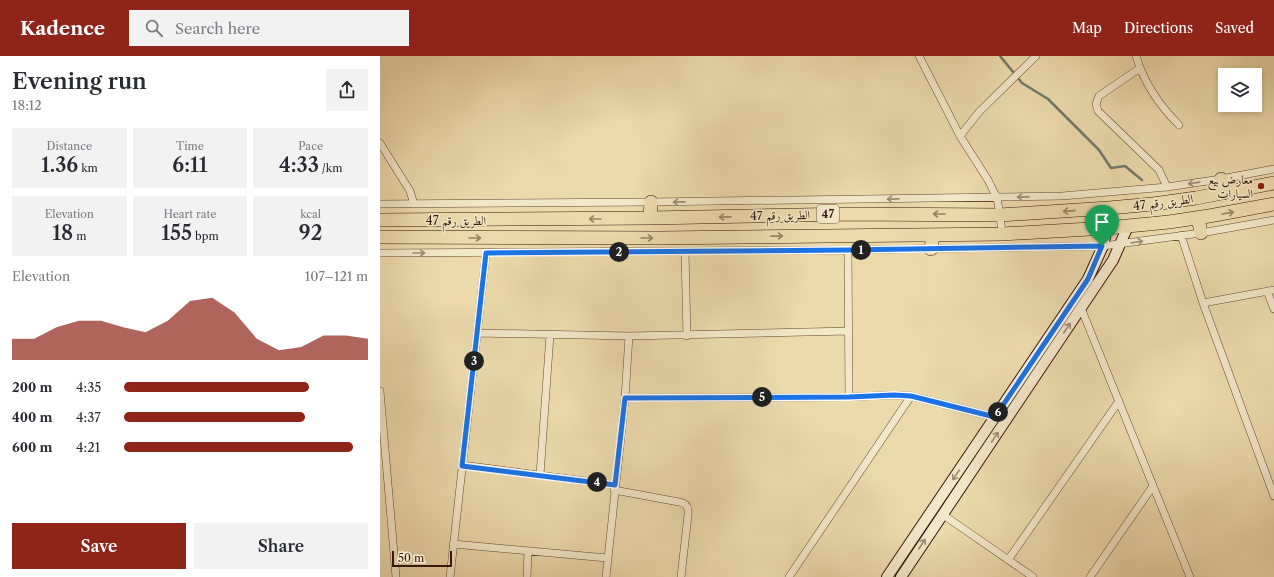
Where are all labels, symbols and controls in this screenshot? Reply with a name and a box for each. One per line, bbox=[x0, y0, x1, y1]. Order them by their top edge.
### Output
search box bbox=[129, 10, 409, 46]
text: Kadence bbox=[20, 17, 105, 40]
icon: search bbox=[143, 17, 165, 39]
text: Search here bbox=[175, 19, 260, 38]
text: Map bbox=[1072, 19, 1102, 37]
text: Directions bbox=[1124, 19, 1193, 37]
text: Saved bbox=[1215, 19, 1254, 37]
text: Evening run bbox=[12, 68, 147, 95]
map controls bbox=[1218, 68, 1262, 112]
button: layers bbox=[1218, 68, 1262, 112]
button: share bbox=[326, 69, 368, 111]
text: 18:12 bbox=[12, 97, 42, 113]
text: Distance bbox=[47, 139, 92, 153]
text: Time bbox=[176, 139, 204, 153]
text: Pace bbox=[298, 139, 323, 153]
text: 1.36 bbox=[41, 153, 78, 177]
text: 6:11 bbox=[172, 153, 208, 177]
text: 4:33 bbox=[279, 153, 319, 177]
text: km bbox=[78, 161, 98, 175]
text: /km bbox=[319, 161, 342, 175]
place label: معارض بيع السيارات bbox=[1208, 172, 1253, 201]
one-way arrow bbox=[1188, 179, 1201, 187]
marker: معارض بيع السيارات bbox=[1256, 181, 1266, 191]
street label: الطريق رقم 47 bbox=[1132, 191, 1195, 217]
one-way arrow bbox=[1017, 193, 1030, 201]
one-way arrow bbox=[887, 195, 900, 203]
one-way arrow bbox=[673, 198, 686, 206]
road number: 47 bbox=[817, 205, 839, 223]
pin bbox=[1085, 205, 1119, 246]
text: Elevation bbox=[45, 207, 94, 221]
text: Heart rate bbox=[163, 207, 217, 221]
text: kcal bbox=[300, 207, 321, 221]
street label: الطريق رقم 47 bbox=[750, 207, 811, 227]
one-way arrow bbox=[1063, 207, 1076, 214]
one-way arrow bbox=[1221, 209, 1234, 217]
one-way arrow bbox=[933, 210, 946, 218]
icon: arrive bbox=[1091, 211, 1113, 233]
street label: الطريق رقم 47 bbox=[426, 213, 487, 232]
one-way arrow bbox=[719, 213, 732, 220]
one-way arrow bbox=[589, 215, 602, 223]
text: 18 bbox=[52, 221, 73, 245]
text: 155 bbox=[161, 221, 192, 245]
text: 92 bbox=[299, 221, 322, 245]
text: m bbox=[73, 229, 86, 243]
text: bpm bbox=[192, 229, 219, 243]
one-way arrow bbox=[770, 232, 783, 240]
one-way arrow bbox=[468, 234, 481, 242]
one-way arrow bbox=[640, 234, 653, 242]
one-way arrow bbox=[1130, 238, 1143, 246]
pin: 1 bbox=[851, 240, 871, 260]
pin: 2 bbox=[609, 242, 629, 262]
text: 1 bbox=[859, 243, 863, 257]
text: 2 bbox=[616, 245, 622, 259]
one-way arrow bbox=[412, 249, 425, 257]
text: Elevation bbox=[12, 268, 70, 284]
text: 107–121 m bbox=[305, 268, 368, 284]
one-way arrow bbox=[1063, 323, 1071, 334]
pin: 3 bbox=[464, 351, 484, 371]
text: 3 bbox=[471, 354, 477, 368]
text: 200 m bbox=[12, 379, 52, 395]
text: 4:35 bbox=[76, 379, 101, 395]
pin: 5 bbox=[752, 387, 772, 407]
text: 5 bbox=[759, 390, 765, 404]
pin: 6 bbox=[988, 402, 1008, 422]
text: 6 bbox=[995, 405, 1001, 419]
text: 400 m bbox=[12, 409, 52, 425]
text: 4:37 bbox=[76, 409, 101, 425]
one-way arrow bbox=[991, 431, 999, 442]
text: 600 m bbox=[12, 439, 53, 455]
text: 4:21 bbox=[76, 439, 100, 455]
one-way arrow bbox=[952, 469, 960, 480]
pin: 4 bbox=[587, 472, 607, 492]
text: 4 bbox=[594, 475, 600, 489]
button: Save bbox=[12, 523, 186, 569]
button: Share bbox=[194, 523, 368, 569]
one-way arrow bbox=[919, 538, 927, 550]
scale bar bbox=[392, 549, 452, 568]
text: 50 m bbox=[398, 551, 424, 565]

